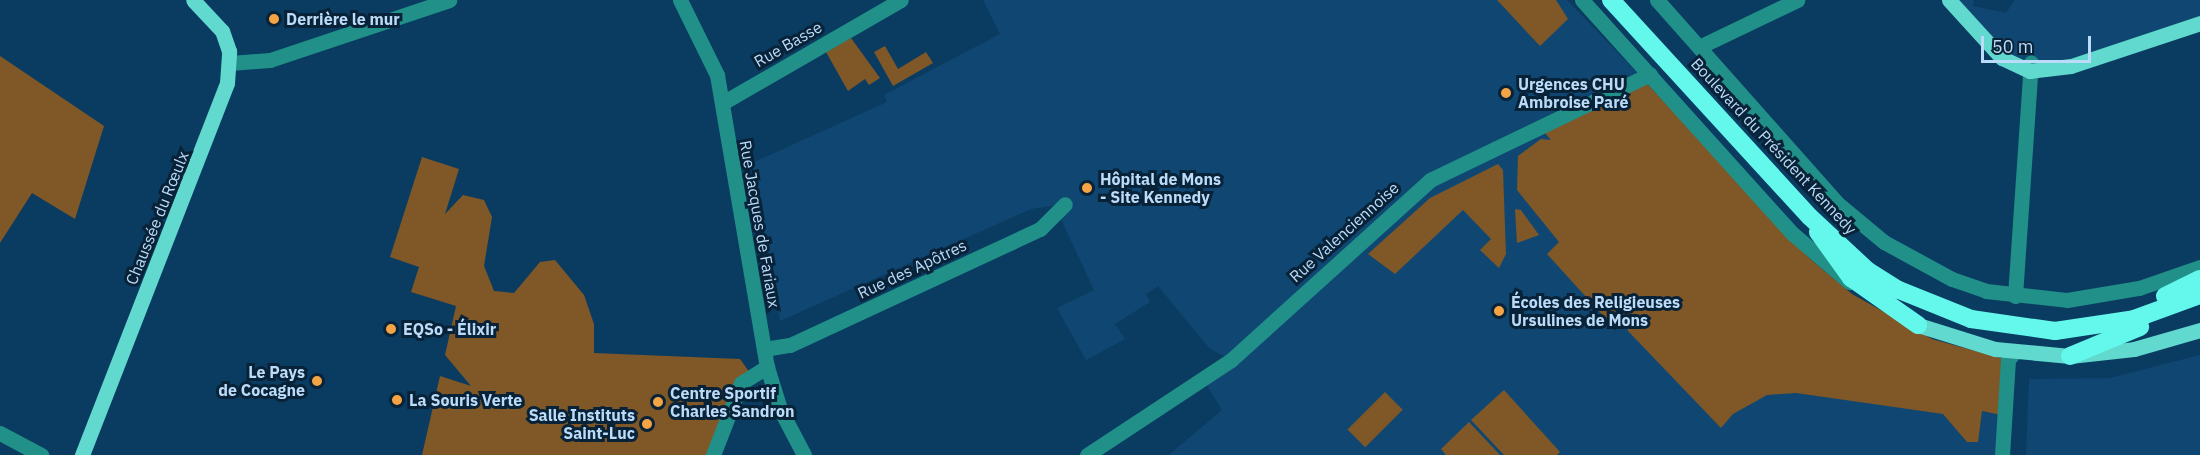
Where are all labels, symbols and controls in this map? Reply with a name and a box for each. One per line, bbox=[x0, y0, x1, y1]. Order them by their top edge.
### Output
place label: Derrière le mur bbox=[286, 9, 400, 29]
marker: Derrière le mur bbox=[267, 12, 281, 26]
street label: Rue Basse bbox=[751, 17, 825, 71]
scale bar bbox=[1984, 24, 2094, 62]
text: 50 m bbox=[1992, 35, 2034, 58]
street label: Boulevard du Président Kennedy bbox=[1687, 54, 1861, 238]
place label: Urgences CHU Ambroise Paré bbox=[1518, 74, 1629, 112]
marker: Urgences CHU Ambroise Paré bbox=[1499, 86, 1513, 100]
street label: Rue Jacques de Fariaux bbox=[736, 139, 784, 309]
street label: Chaussée du Rœulx bbox=[121, 149, 193, 287]
place label: Hôpital de Mons - Site Kennedy bbox=[1100, 169, 1221, 207]
street label: Rue Valenciennoise bbox=[1285, 178, 1403, 286]
marker: Hôpital de Mons - Site Kennedy bbox=[1078, 179, 1096, 197]
street label: Rue des Apôtres bbox=[854, 235, 970, 303]
place label: Écoles des Religieuses Ursulines de Mons bbox=[1511, 292, 1680, 330]
marker: Écoles des Religieuses Ursulines de Mons bbox=[1492, 304, 1506, 318]
place label: EQSo - Élixir bbox=[403, 319, 496, 339]
marker: EQSo - Élixir bbox=[384, 322, 398, 336]
place label: Le Pays de Cocagne bbox=[218, 362, 305, 400]
marker: Le Pays de Cocagne bbox=[310, 374, 324, 388]
place label: Centre Sportif Charles Sandron bbox=[670, 383, 794, 421]
place label: La Souris Verte bbox=[409, 390, 522, 410]
marker: La Souris Verte bbox=[390, 393, 404, 407]
marker: Centre Sportif Charles Sandron bbox=[651, 395, 665, 409]
place label: Salle Instituts Saint-Luc bbox=[529, 405, 635, 443]
marker: Salle Instituts Saint-Luc bbox=[640, 417, 654, 431]

